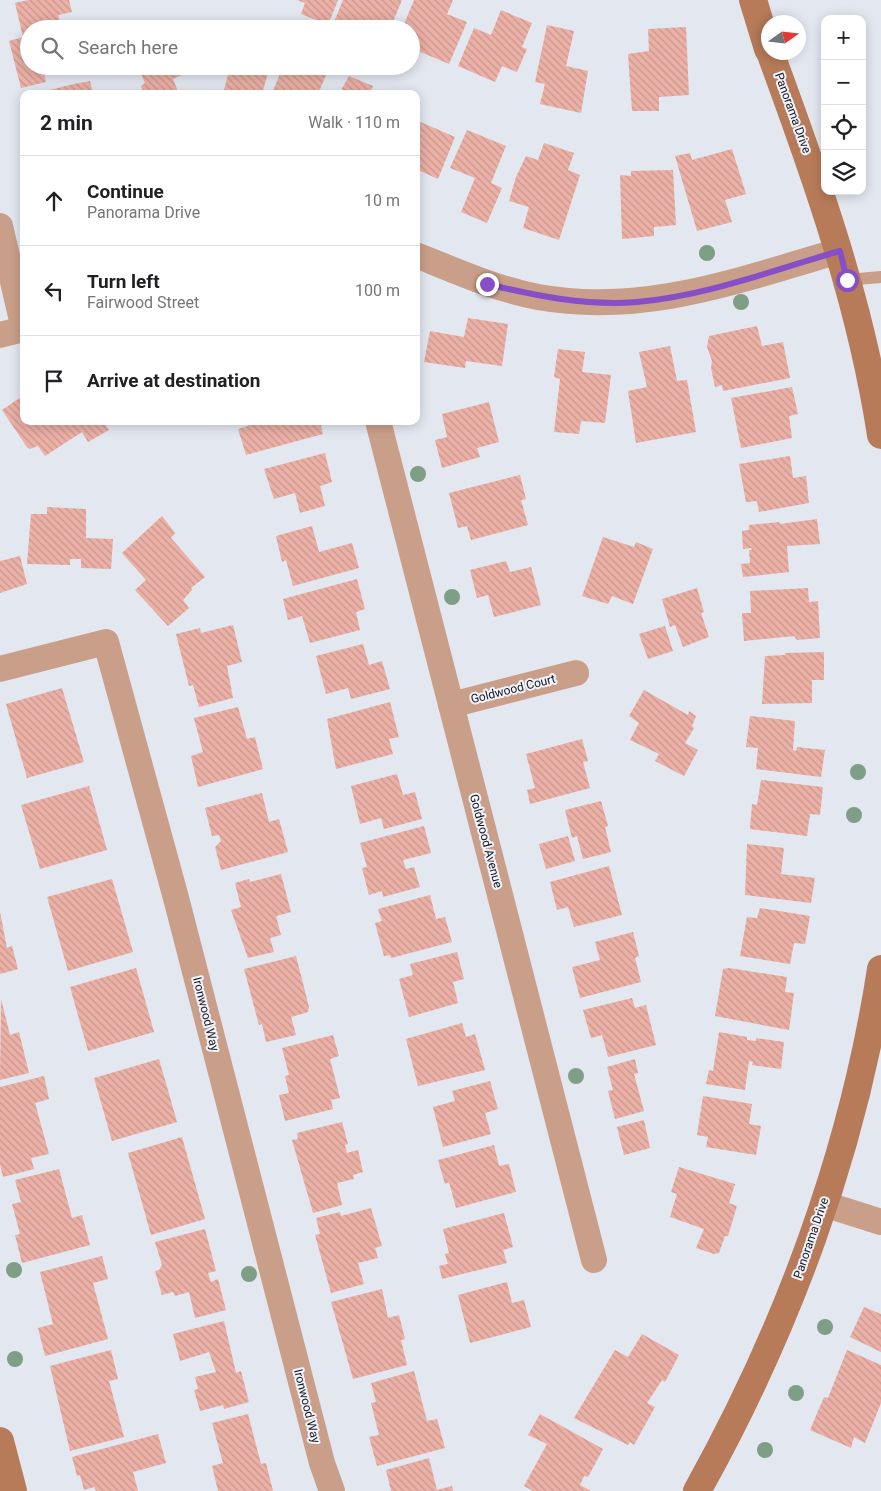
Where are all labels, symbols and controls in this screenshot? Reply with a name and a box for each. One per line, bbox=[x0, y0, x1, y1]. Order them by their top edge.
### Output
north arrow bbox=[761, 15, 806, 60]
map controls bbox=[821, 15, 866, 195]
button: + bbox=[821, 15, 866, 60]
search box bbox=[20, 20, 420, 75]
icon: search bbox=[38, 34, 66, 62]
text: Search here bbox=[78, 36, 178, 59]
button: − bbox=[821, 60, 866, 105]
street label: Panorama Drive bbox=[772, 71, 814, 155]
button: locate bbox=[821, 105, 866, 150]
text: 2 min bbox=[40, 111, 93, 135]
text: Walk · 110 m bbox=[308, 113, 400, 132]
button: layers bbox=[821, 150, 866, 195]
text: Continue bbox=[87, 180, 164, 203]
icon: ahead bbox=[40, 187, 68, 215]
text: 10 m bbox=[364, 191, 400, 210]
text: Panorama Drive bbox=[87, 203, 200, 222]
route start bbox=[836, 269, 859, 292]
text: Turn left bbox=[87, 270, 160, 293]
route end bbox=[476, 273, 499, 296]
icon: left bbox=[40, 277, 68, 305]
text: 100 m bbox=[355, 281, 400, 300]
text: Fairwood Street bbox=[87, 293, 199, 312]
icon: arrive bbox=[40, 367, 68, 395]
text: Arrive at destination bbox=[87, 369, 260, 392]
street label: Goldwood Court bbox=[469, 672, 557, 706]
street label: Goldwood Avenue bbox=[467, 793, 505, 889]
street label: Ironwood Way bbox=[190, 976, 222, 1053]
street label: Panorama Drive bbox=[791, 1196, 831, 1280]
street label: Ironwood Way bbox=[291, 1368, 323, 1445]

